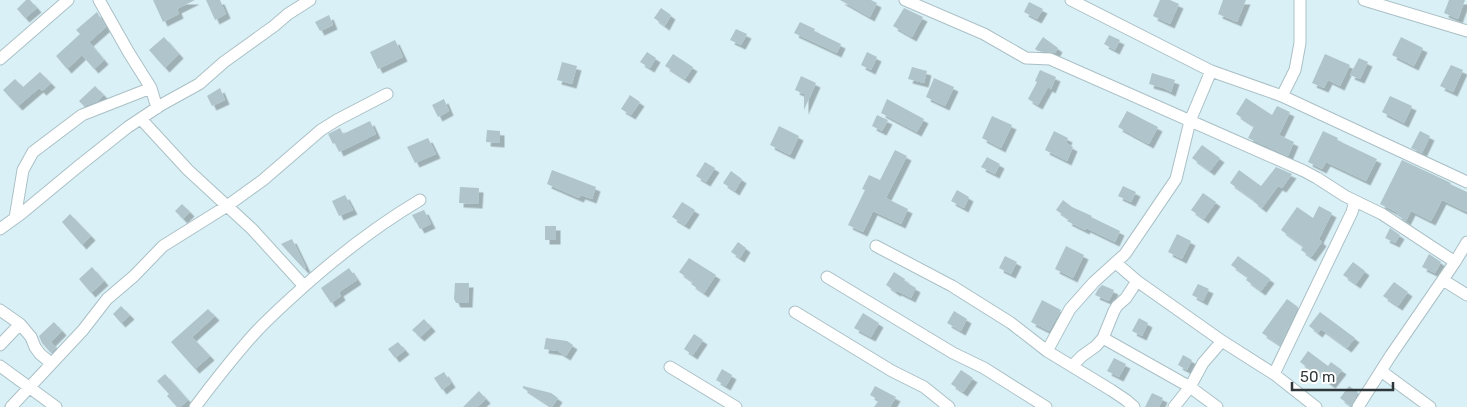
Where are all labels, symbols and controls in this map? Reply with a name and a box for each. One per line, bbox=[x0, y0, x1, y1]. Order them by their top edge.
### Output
scale bar bbox=[1292, 360, 1393, 392]
text: 50 m bbox=[1300, 368, 1335, 386]

